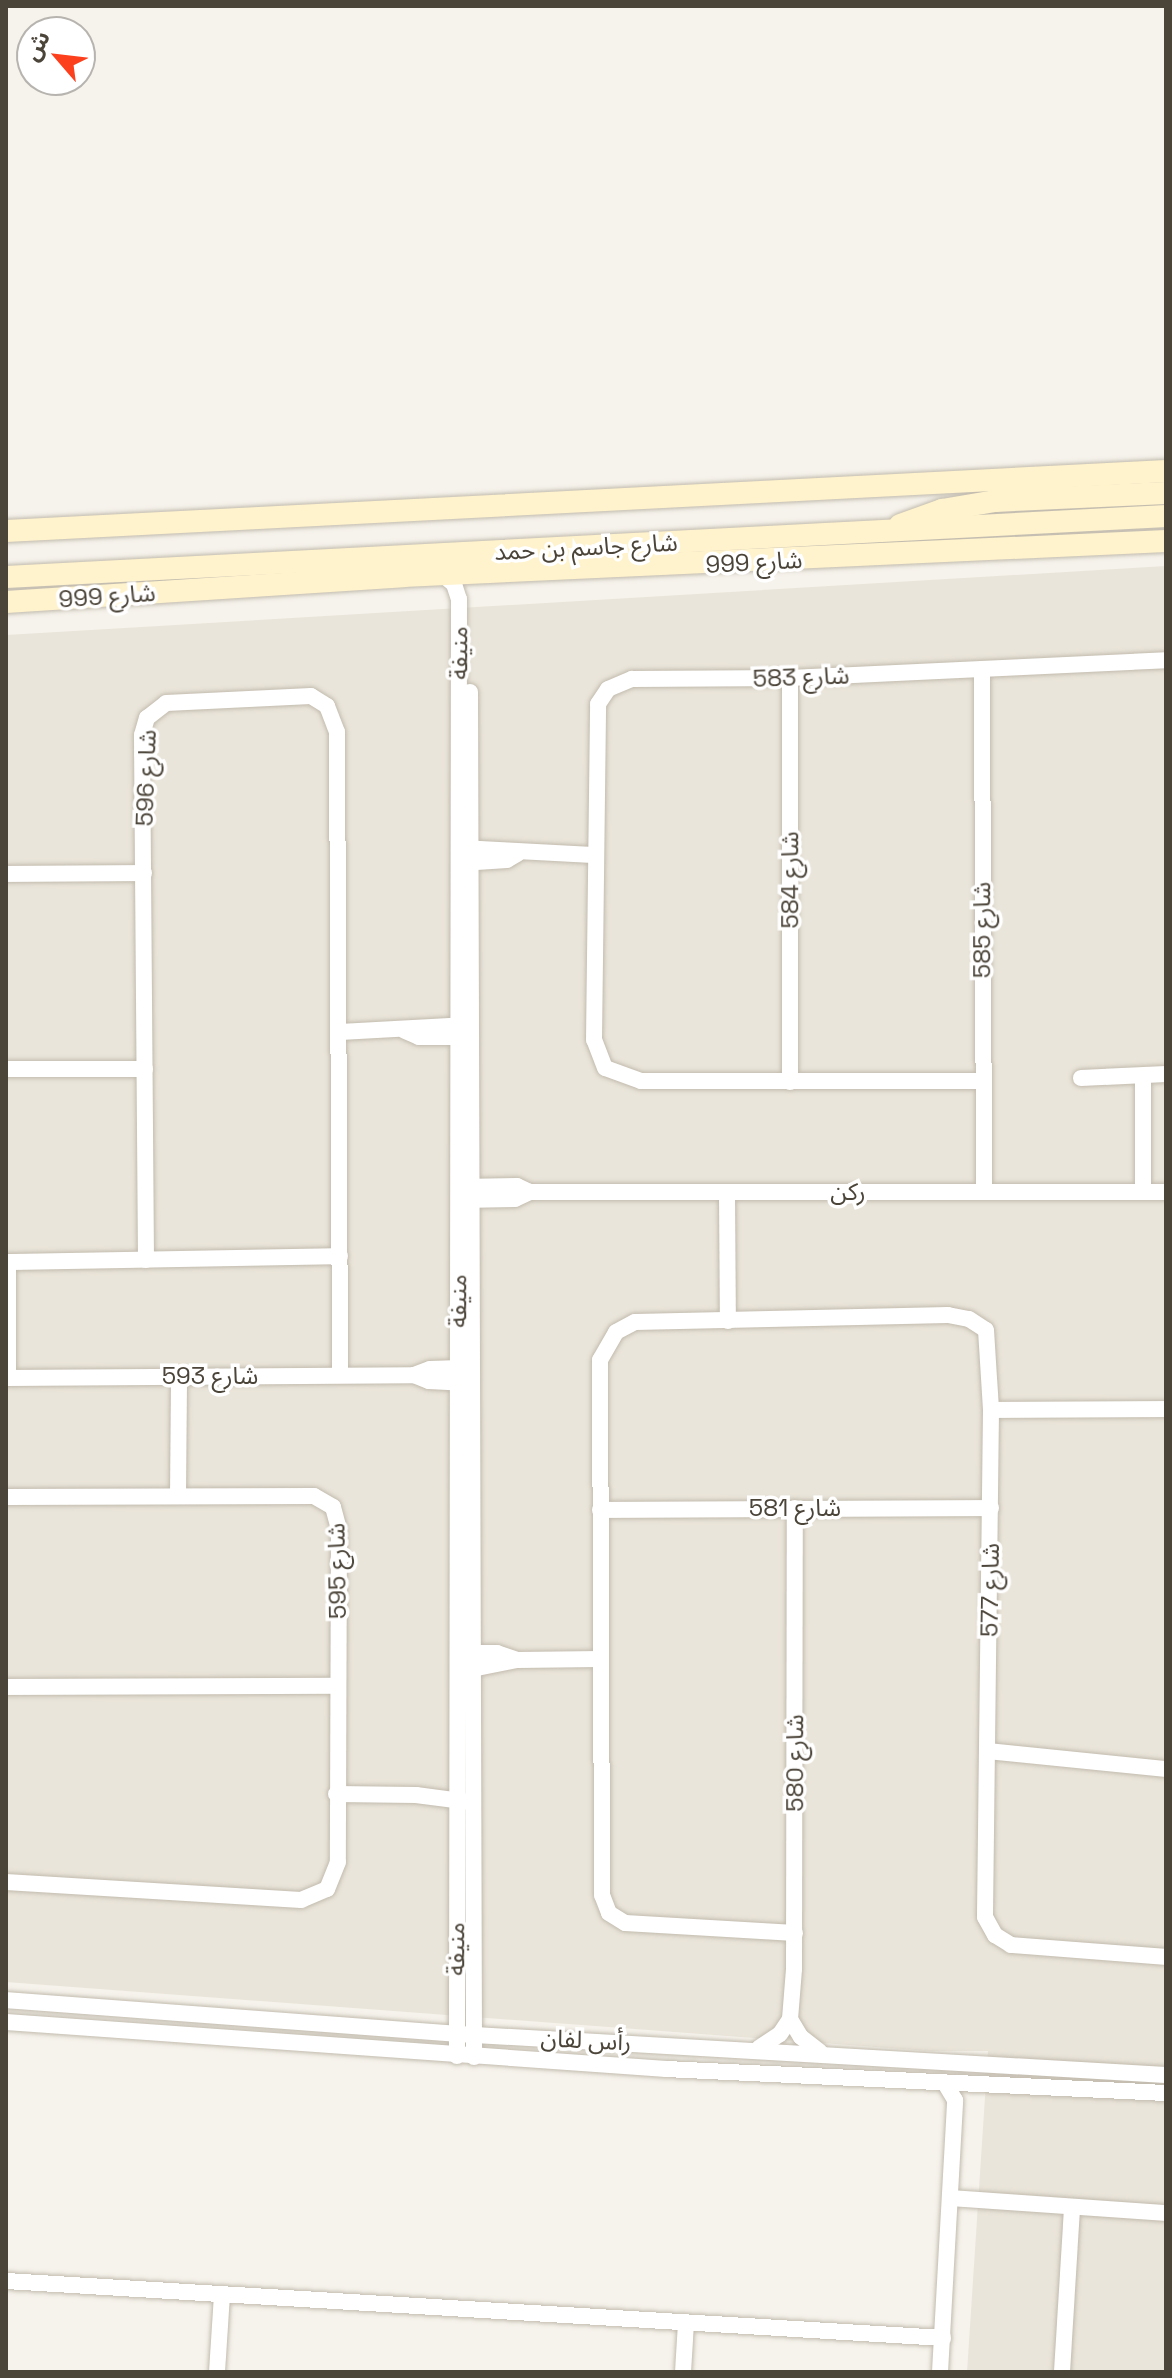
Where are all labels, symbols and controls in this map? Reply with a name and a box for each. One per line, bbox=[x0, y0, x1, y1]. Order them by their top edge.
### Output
north arrow bbox=[16, 16, 96, 96]
text: ش bbox=[17, 26, 56, 66]
street label: شارع جاسم بن حمد bbox=[494, 528, 678, 566]
street label: شارع 999 bbox=[705, 545, 803, 579]
street label: شارع 999 bbox=[58, 578, 156, 614]
street label: منيفة bbox=[445, 626, 473, 680]
street label: شارع 583 bbox=[752, 661, 850, 693]
street label: شارع 596 bbox=[130, 729, 162, 827]
street label: شارع 584 bbox=[776, 831, 804, 929]
street label: شارع 585 bbox=[968, 882, 996, 978]
street label: ركن bbox=[830, 1178, 866, 1206]
street label: منيفة bbox=[444, 1274, 472, 1328]
street label: شارع 593 bbox=[162, 1362, 258, 1390]
street label: شارع 581 bbox=[749, 1494, 841, 1522]
street label: شارع 595 bbox=[322, 1523, 352, 1619]
street label: شارع 577 bbox=[975, 1543, 1005, 1637]
street label: شارع 580 bbox=[781, 1714, 809, 1812]
street label: منيفة bbox=[442, 1922, 470, 1976]
street label: رأس لفان bbox=[540, 2023, 632, 2057]

